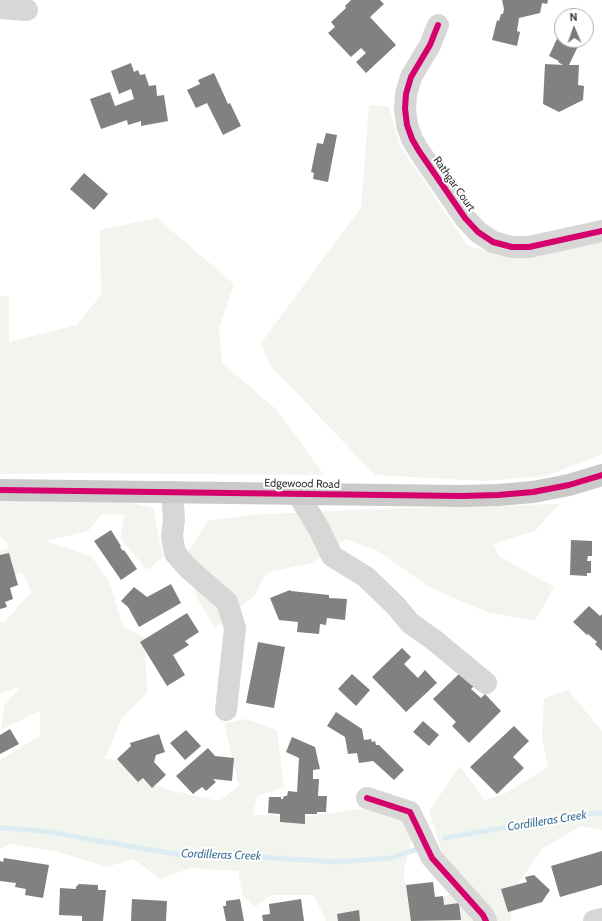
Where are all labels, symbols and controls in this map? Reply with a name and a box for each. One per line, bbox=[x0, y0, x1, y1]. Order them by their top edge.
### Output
north arrow bbox=[554, 8, 594, 48]
text: N bbox=[569, 10, 578, 24]
street label: Rathgar Court bbox=[430, 154, 478, 214]
street label: Edgewood Road bbox=[264, 477, 340, 491]
water label: Cordilleras Creek bbox=[506, 808, 588, 834]
water label: Cordilleras Creek bbox=[181, 846, 261, 864]

